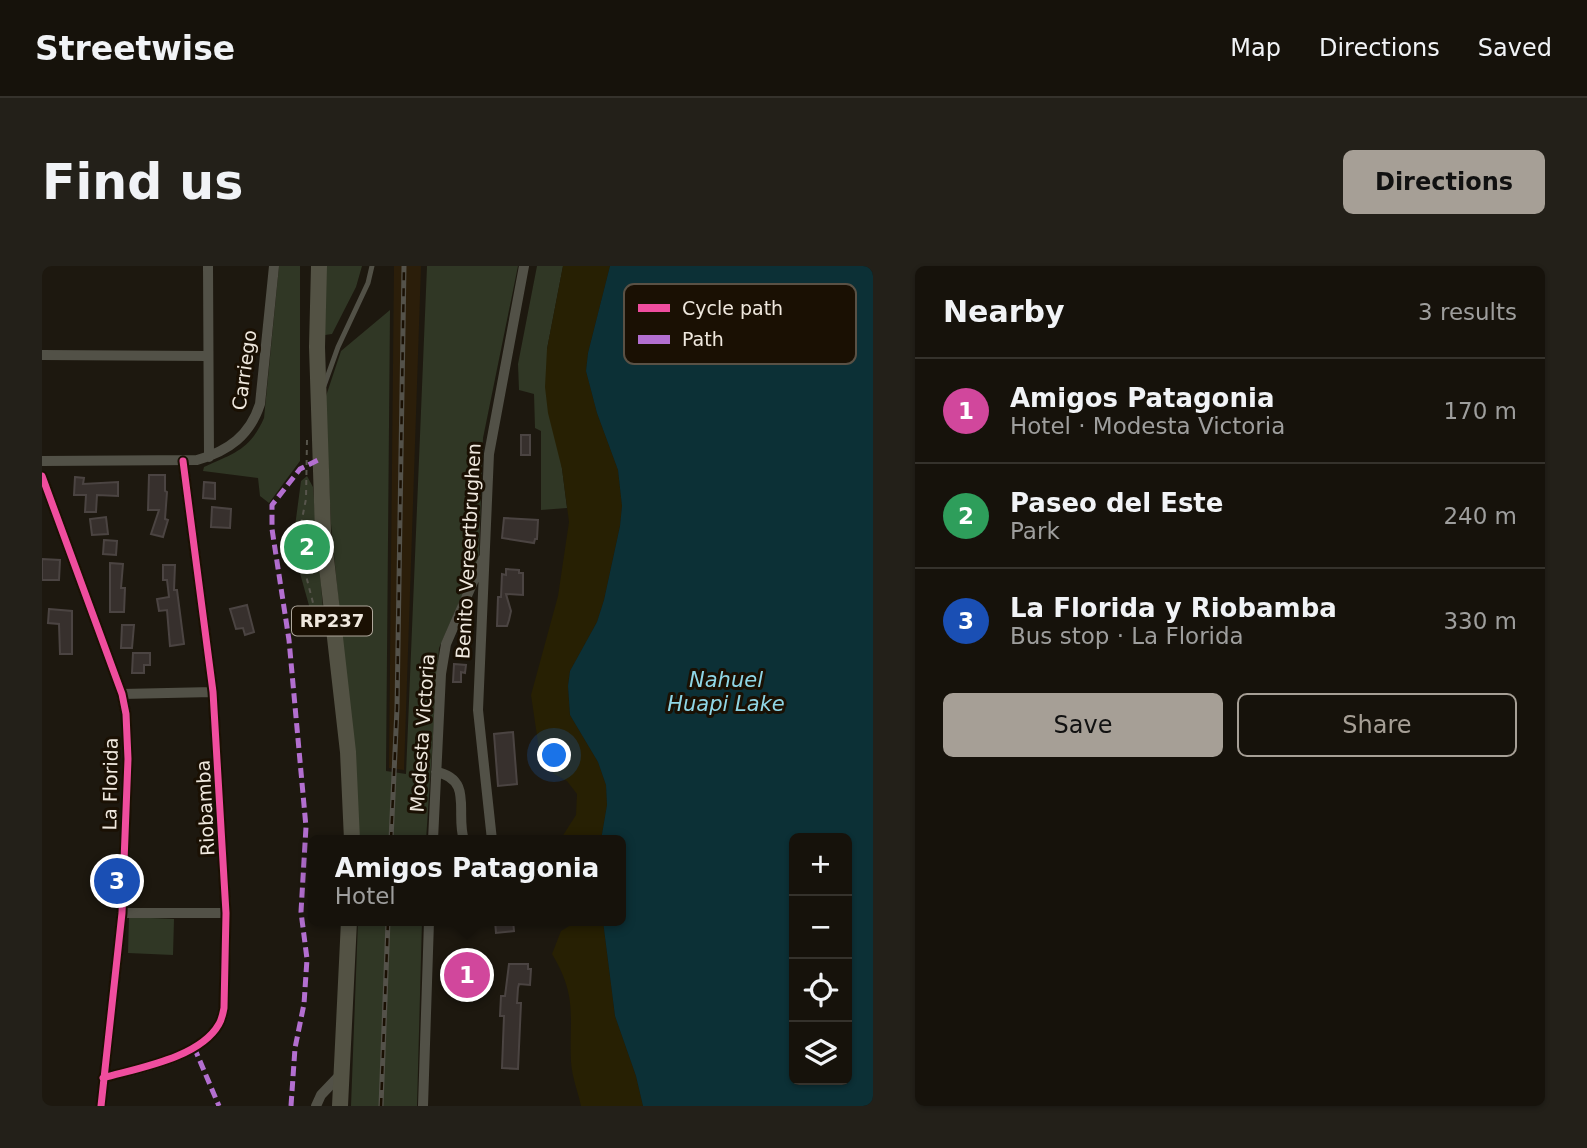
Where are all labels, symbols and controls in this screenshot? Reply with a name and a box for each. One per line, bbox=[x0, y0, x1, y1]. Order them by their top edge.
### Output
text: Streetwise bbox=[35, 29, 235, 68]
text: Map bbox=[1230, 34, 1281, 62]
text: Directions bbox=[1319, 34, 1440, 62]
text: Saved bbox=[1478, 34, 1552, 62]
button: Directions bbox=[1343, 150, 1545, 214]
text: Find us bbox=[42, 154, 243, 211]
legend bbox=[624, 284, 856, 364]
text: Nearby bbox=[943, 294, 1065, 329]
text: Cycle path bbox=[682, 297, 783, 319]
text: 3 results bbox=[1418, 299, 1517, 325]
street label: Carriego bbox=[227, 328, 261, 412]
text: Path bbox=[682, 328, 724, 350]
text: Amigos Patagonia bbox=[1010, 383, 1274, 413]
text: 1 bbox=[958, 398, 974, 424]
text: 170 m bbox=[1443, 398, 1517, 424]
text: Hotel · Modesta Victoria bbox=[1010, 413, 1285, 439]
street label: Benito Vereertbrughen bbox=[451, 442, 485, 660]
text: Paseo del Este bbox=[1010, 488, 1223, 518]
text: 2 bbox=[958, 503, 974, 529]
text: 240 m bbox=[1443, 503, 1517, 529]
text: Park bbox=[1010, 518, 1060, 544]
pin: 2 bbox=[284, 521, 330, 573]
text: La Florida y Riobamba bbox=[1010, 593, 1337, 623]
road number: RP237 bbox=[292, 606, 372, 636]
text: 3 bbox=[958, 608, 974, 634]
text: 330 m bbox=[1443, 608, 1517, 634]
text: Bus stop · La Florida bbox=[1010, 623, 1244, 649]
street label: Modesta Victoria bbox=[405, 653, 439, 813]
water label: Nahuel Huapi Lake bbox=[667, 668, 785, 716]
button: Save bbox=[943, 693, 1223, 757]
button: Share bbox=[1237, 693, 1517, 757]
street label: La Florida bbox=[98, 737, 122, 831]
your location bbox=[537, 738, 571, 772]
street label: Riobamba bbox=[192, 759, 218, 857]
map controls bbox=[789, 833, 852, 1085]
button: + bbox=[789, 833, 852, 896]
popup bbox=[308, 835, 626, 926]
text: Amigos Patagonia bbox=[335, 853, 599, 883]
pin: 3 bbox=[94, 855, 140, 907]
text: Hotel bbox=[335, 883, 396, 909]
button: − bbox=[789, 896, 852, 959]
pin: 1 bbox=[444, 949, 490, 1001]
button: locate bbox=[789, 959, 852, 1022]
button: layers bbox=[789, 1022, 852, 1085]

